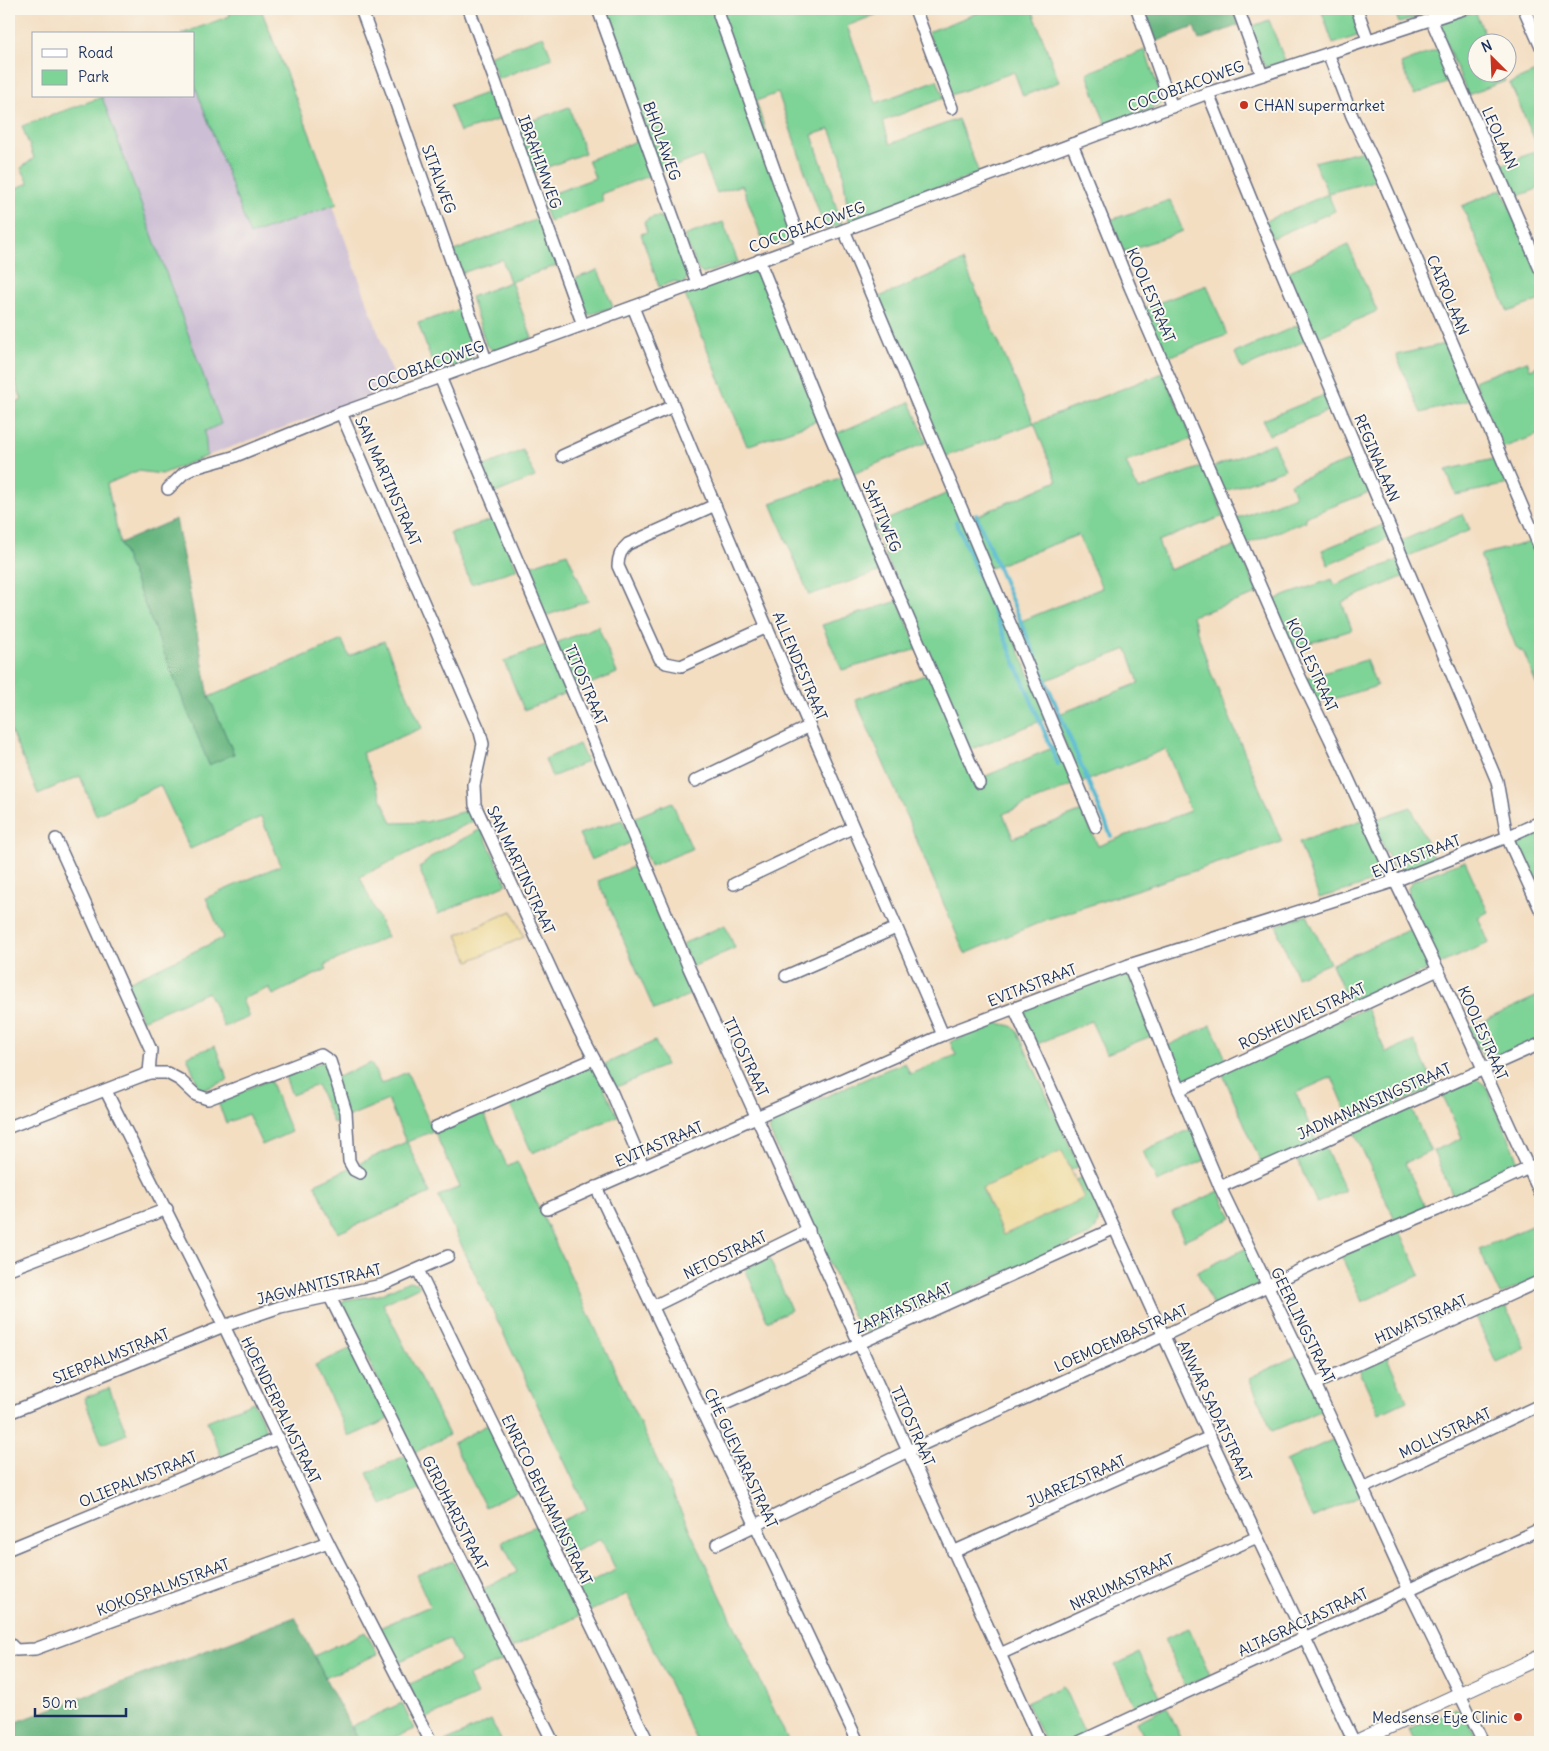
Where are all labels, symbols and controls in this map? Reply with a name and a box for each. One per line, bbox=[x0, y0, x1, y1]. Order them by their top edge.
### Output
legend bbox=[32, 32, 195, 98]
north arrow bbox=[1466, 32, 1516, 82]
text: N bbox=[1479, 36, 1495, 56]
text: Road bbox=[78, 43, 113, 62]
street label: COCOBIACOWEG bbox=[1125, 56, 1247, 116]
text: Park bbox=[78, 67, 109, 86]
place label: CHAN supermarket bbox=[1254, 96, 1385, 115]
street label: BHOLAWEG bbox=[639, 99, 685, 183]
marker: CHAN supermarket bbox=[1238, 99, 1250, 111]
street label: LEOLAAN bbox=[1478, 104, 1522, 172]
street label: IBRAHIMWEG bbox=[514, 113, 566, 211]
street label: SITALWEG bbox=[418, 142, 460, 216]
street label: COCOBIACOWEG bbox=[746, 197, 868, 257]
street label: KOOLESTRAAT bbox=[1122, 245, 1180, 345]
street label: CAIROLAAN bbox=[1423, 252, 1473, 338]
street label: COCOBIACOWEG bbox=[365, 336, 487, 396]
street label: REGINALAAN bbox=[1350, 411, 1404, 505]
street label: SAN MARTINSTRAAT bbox=[351, 413, 425, 549]
street label: SAHTIWEG bbox=[858, 477, 906, 555]
street label: ALLENDESTRAAT bbox=[768, 609, 832, 724]
street label: KOOLESTRAAT bbox=[1282, 615, 1342, 715]
street label: TITOSTRAAT bbox=[561, 642, 612, 728]
street label: SAN MARTINSTRAAT bbox=[483, 803, 559, 938]
street label: EVITASTRAAT bbox=[1369, 830, 1463, 882]
street label: EVITASTRAAT bbox=[985, 959, 1079, 1011]
street label: ROSHEUVELSTRAAT bbox=[1236, 978, 1369, 1054]
street label: KOOLESTRAAT bbox=[1454, 983, 1512, 1083]
street label: TITOSTRAAT bbox=[719, 1014, 773, 1100]
street label: JADNANANSINGSTRAAT bbox=[1294, 1058, 1454, 1144]
street label: EVITASTRAAT bbox=[612, 1117, 706, 1171]
street label: NETOSTRAAT bbox=[680, 1227, 770, 1283]
street label: JAGWANTISTRAAT bbox=[255, 1259, 384, 1309]
street label: GEERLINGSTRAAT bbox=[1267, 1264, 1339, 1386]
street label: ZAPATASTRAAT bbox=[851, 1278, 955, 1338]
street label: HIWATSTRAAT bbox=[1372, 1290, 1470, 1348]
street label: LOEMOEMBASTRAAT bbox=[1051, 1300, 1191, 1376]
street label: SIERPALMSTRAAT bbox=[50, 1324, 172, 1388]
street label: HOENDERPALMSTRAAT bbox=[237, 1333, 325, 1487]
street label: ANWAR SADATSTRAAT bbox=[1174, 1337, 1256, 1485]
street label: TITOSTRAAT bbox=[887, 1383, 939, 1469]
street label: CHE GUEVARASTRAAT bbox=[700, 1385, 782, 1531]
street label: MOLLYSTRAAT bbox=[1396, 1403, 1494, 1463]
street label: ENRICO BENJAMINSTRAAT bbox=[497, 1412, 597, 1588]
street label: OLIEPALMSTRAAT bbox=[76, 1447, 200, 1511]
street label: JUAREZSTRAAT bbox=[1023, 1451, 1129, 1511]
street label: GIRDHARISTRAAT bbox=[418, 1452, 492, 1574]
street label: NKRUMASTRAAT bbox=[1067, 1549, 1178, 1615]
street label: KOKOSPALMSTRAAT bbox=[94, 1554, 232, 1620]
street label: ALTAGRACIASTRAAT bbox=[1235, 1583, 1371, 1660]
scale bar bbox=[35, 1686, 126, 1718]
text: 50 m bbox=[42, 1693, 77, 1712]
place label: Medsense Eye Clinic bbox=[1372, 1708, 1508, 1727]
marker: Medsense Eye Clinic bbox=[1512, 1711, 1524, 1723]

